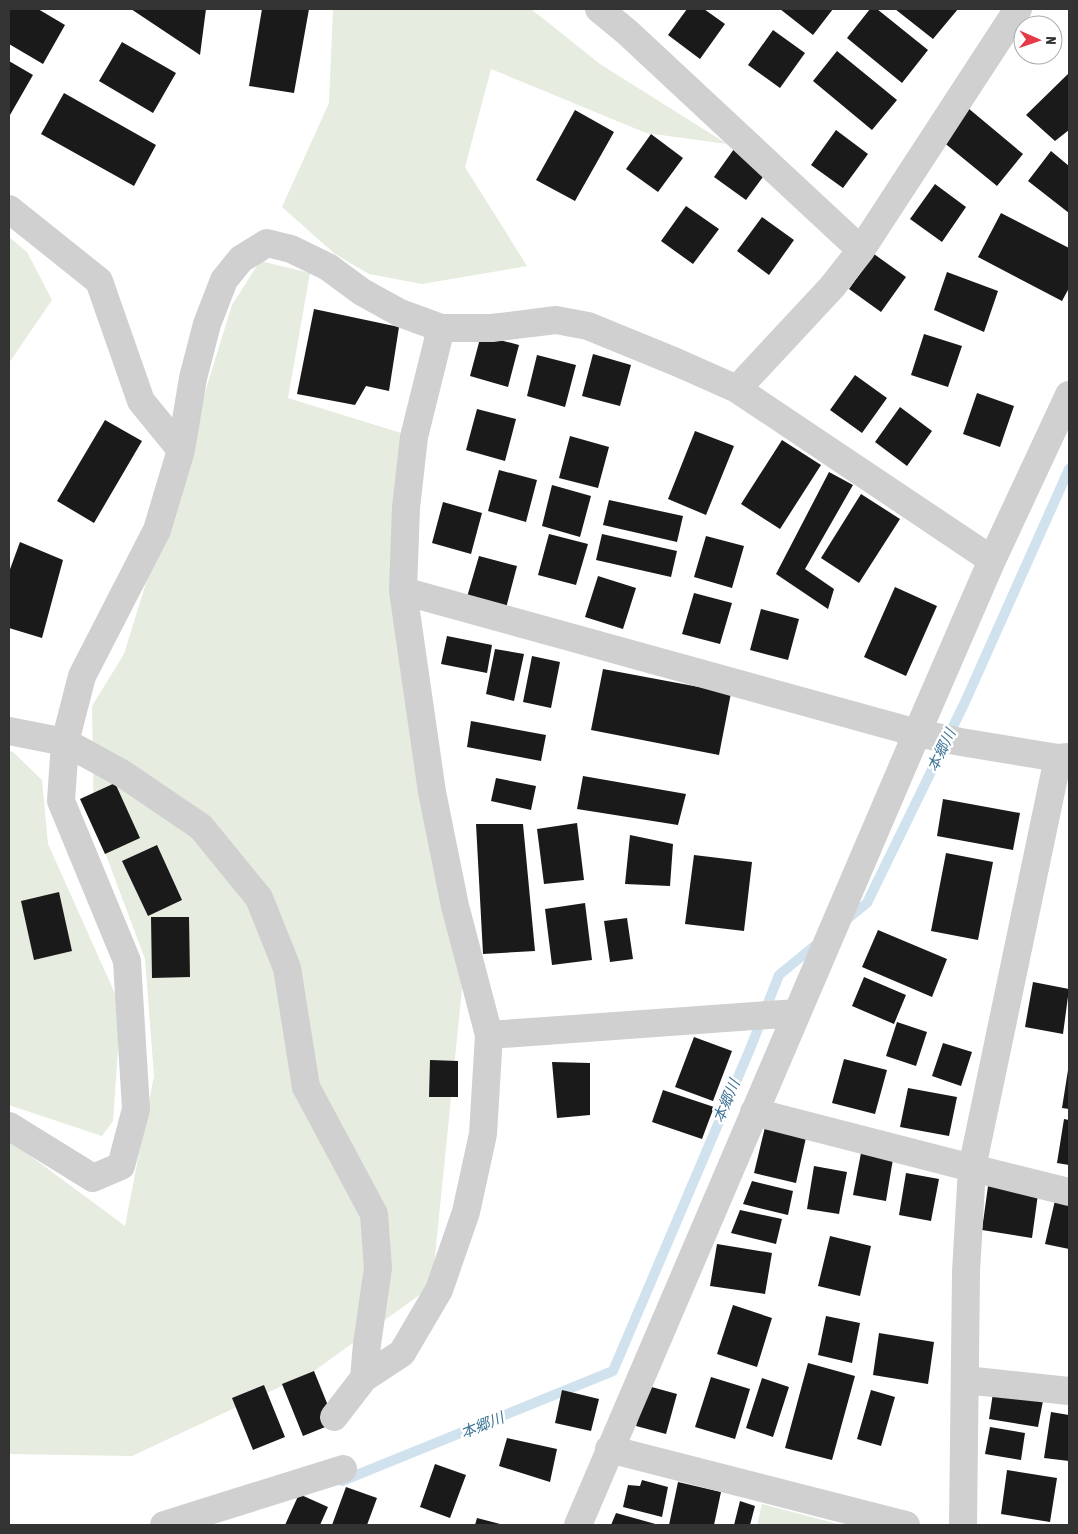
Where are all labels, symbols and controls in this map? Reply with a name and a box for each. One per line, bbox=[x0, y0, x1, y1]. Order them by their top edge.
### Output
north arrow bbox=[1013, 15, 1063, 65]
text: N bbox=[1043, 36, 1059, 45]
water label: 本郷川 bbox=[923, 724, 959, 774]
water label: 本郷川 bbox=[709, 1075, 743, 1125]
water label: 本郷川 bbox=[458, 1408, 508, 1441]

